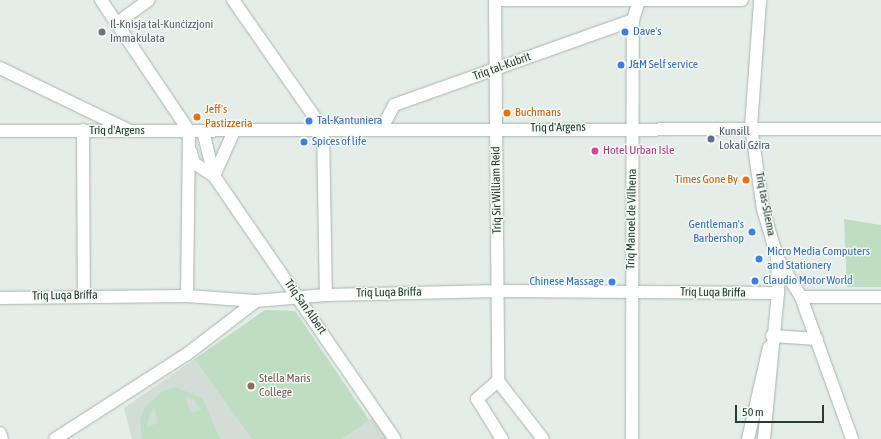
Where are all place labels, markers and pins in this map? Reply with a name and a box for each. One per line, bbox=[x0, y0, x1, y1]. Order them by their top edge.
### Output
place label: Il-Knisja tal-Kunċizzjoni Immakulata bbox=[110, 18, 213, 46]
place label: Dave's bbox=[633, 25, 661, 39]
marker: Il-Knisja tal-Kunċizzjoni Immakulata bbox=[97, 27, 107, 37]
marker: Dave's bbox=[620, 27, 630, 37]
place label: J&M Self service bbox=[629, 58, 698, 72]
marker: J&M Self service bbox=[616, 60, 626, 70]
place label: Jeff's Pastizzeria bbox=[205, 103, 253, 131]
place label: Buchmans bbox=[515, 106, 561, 120]
marker: Buchmans bbox=[502, 108, 512, 118]
marker: Jeff's Pastizzeria bbox=[192, 112, 202, 122]
place label: Tal-Kantuniera bbox=[317, 114, 382, 128]
marker: Tal-Kantuniera bbox=[304, 116, 314, 126]
place label: Kunsill Lokali Gżira bbox=[719, 125, 770, 153]
marker: Kunsill Lokali Gżira bbox=[706, 134, 716, 144]
place label: Spices of life bbox=[312, 135, 367, 149]
marker: Spices of life bbox=[299, 137, 309, 147]
place label: Hotel Urban Isle bbox=[603, 144, 674, 158]
marker: Hotel Urban Isle bbox=[590, 146, 600, 156]
place label: Times Gone By bbox=[675, 173, 738, 187]
marker: Times Gone By bbox=[741, 175, 751, 185]
place label: Gentleman's Barbershop bbox=[688, 218, 744, 246]
marker: Gentleman's Barbershop bbox=[747, 227, 757, 237]
place label: Micro Media Computers and Stationery bbox=[767, 245, 870, 273]
marker: Micro Media Computers and Stationery bbox=[754, 254, 764, 264]
place label: Claudio Motor World bbox=[763, 274, 853, 288]
place label: Chinese Massage bbox=[529, 275, 604, 289]
marker: Claudio Motor World bbox=[750, 276, 760, 286]
marker: Chinese Massage bbox=[607, 277, 617, 287]
place label: Stella Maris College bbox=[259, 372, 311, 400]
marker: Stella Maris College bbox=[246, 381, 256, 391]

